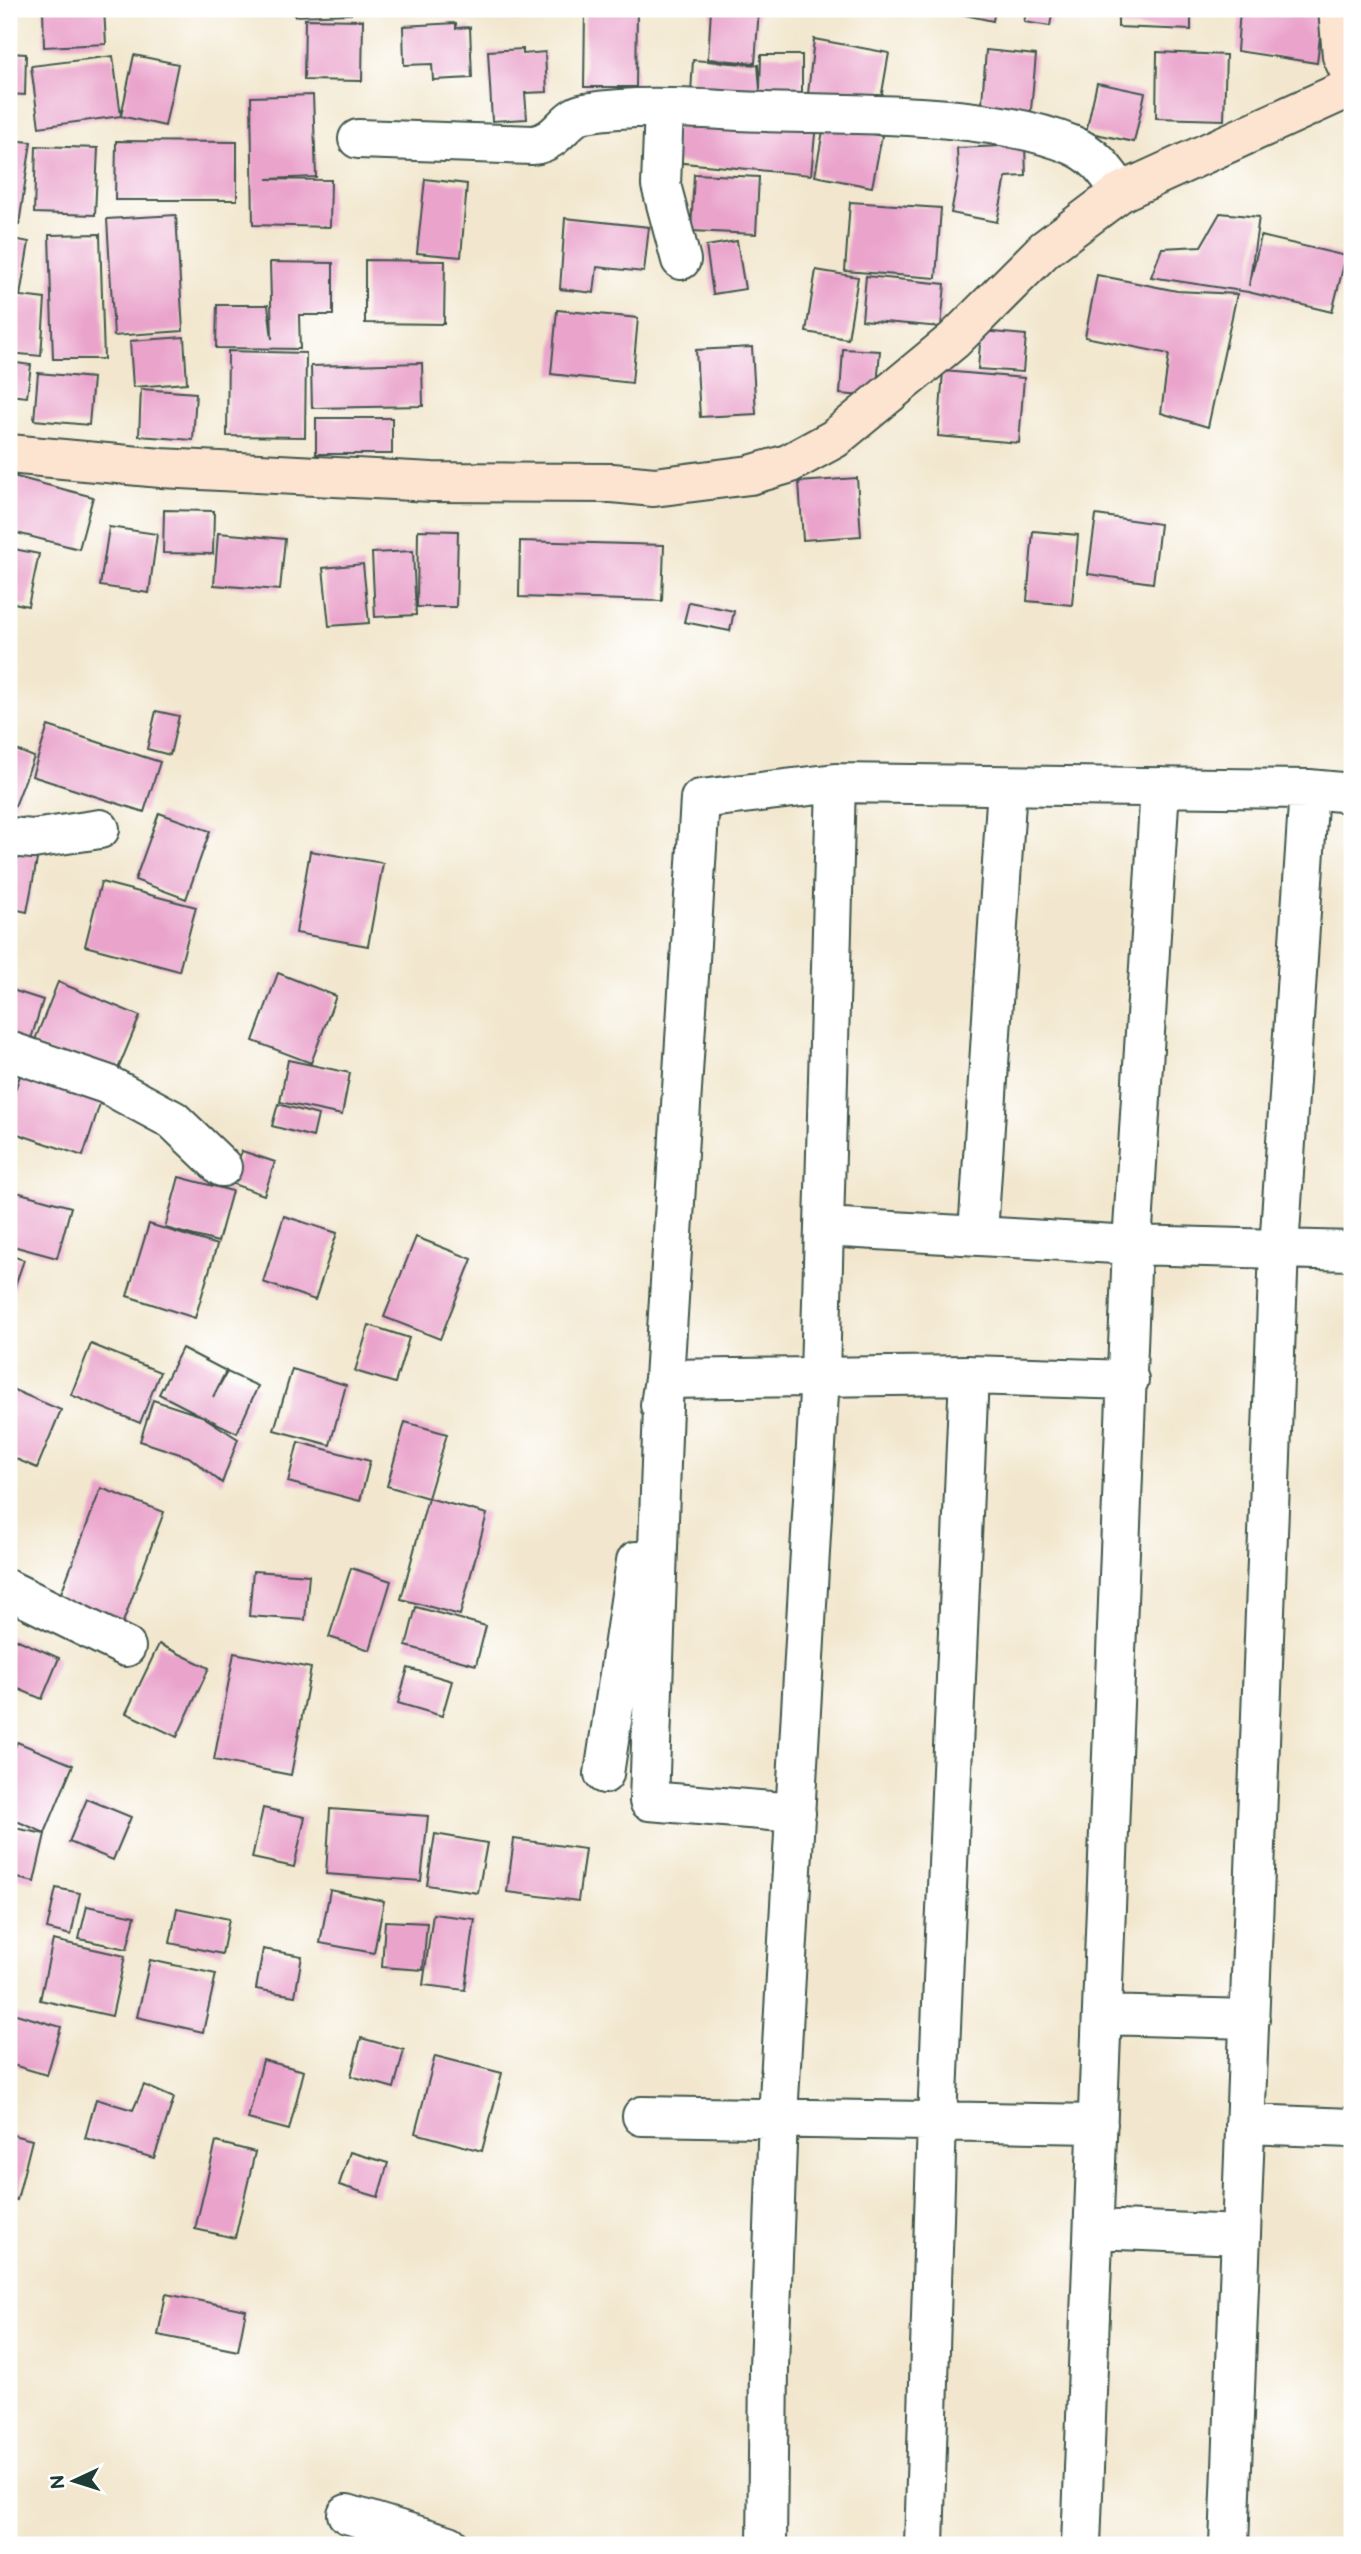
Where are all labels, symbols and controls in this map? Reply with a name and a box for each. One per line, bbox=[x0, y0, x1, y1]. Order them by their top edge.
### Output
north arrow bbox=[38, 2446, 108, 2516]
text: N bbox=[47, 2474, 71, 2490]

